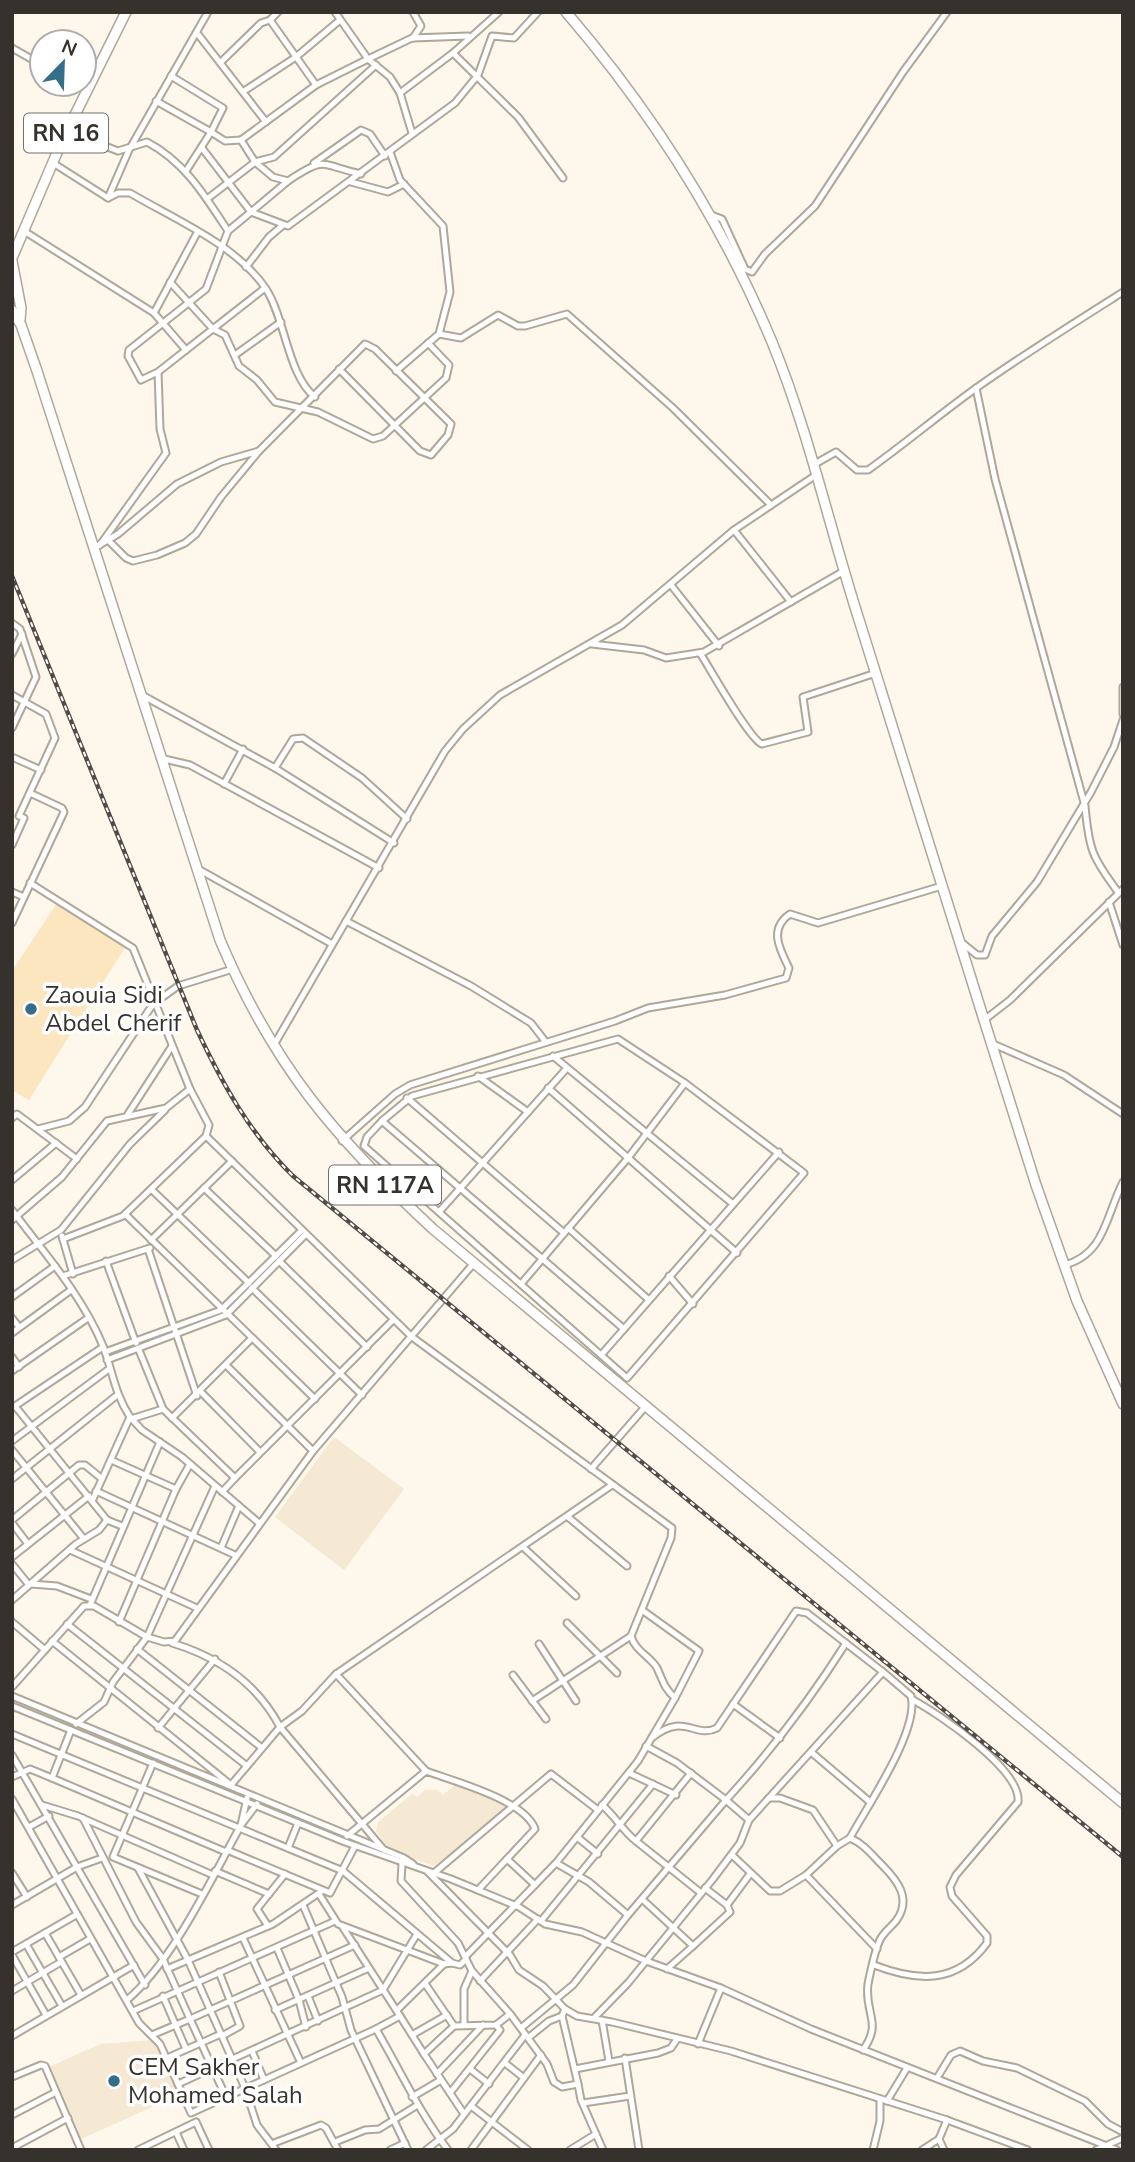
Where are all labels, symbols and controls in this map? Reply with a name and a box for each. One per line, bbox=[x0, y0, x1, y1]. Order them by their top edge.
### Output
north arrow bbox=[28, 28, 98, 98]
text: N bbox=[58, 34, 81, 63]
road number: RN 16 bbox=[24, 114, 108, 152]
place label: Zaouia Sidi Abdel Cherif bbox=[45, 979, 182, 1039]
marker: Zaouia Sidi Abdel Cherif bbox=[23, 1001, 39, 1017]
road number: RN 117A bbox=[329, 1166, 441, 1204]
place label: CEM Sakher Mohamed Salah bbox=[128, 2051, 303, 2111]
marker: CEM Sakher Mohamed Salah bbox=[106, 2073, 122, 2089]

